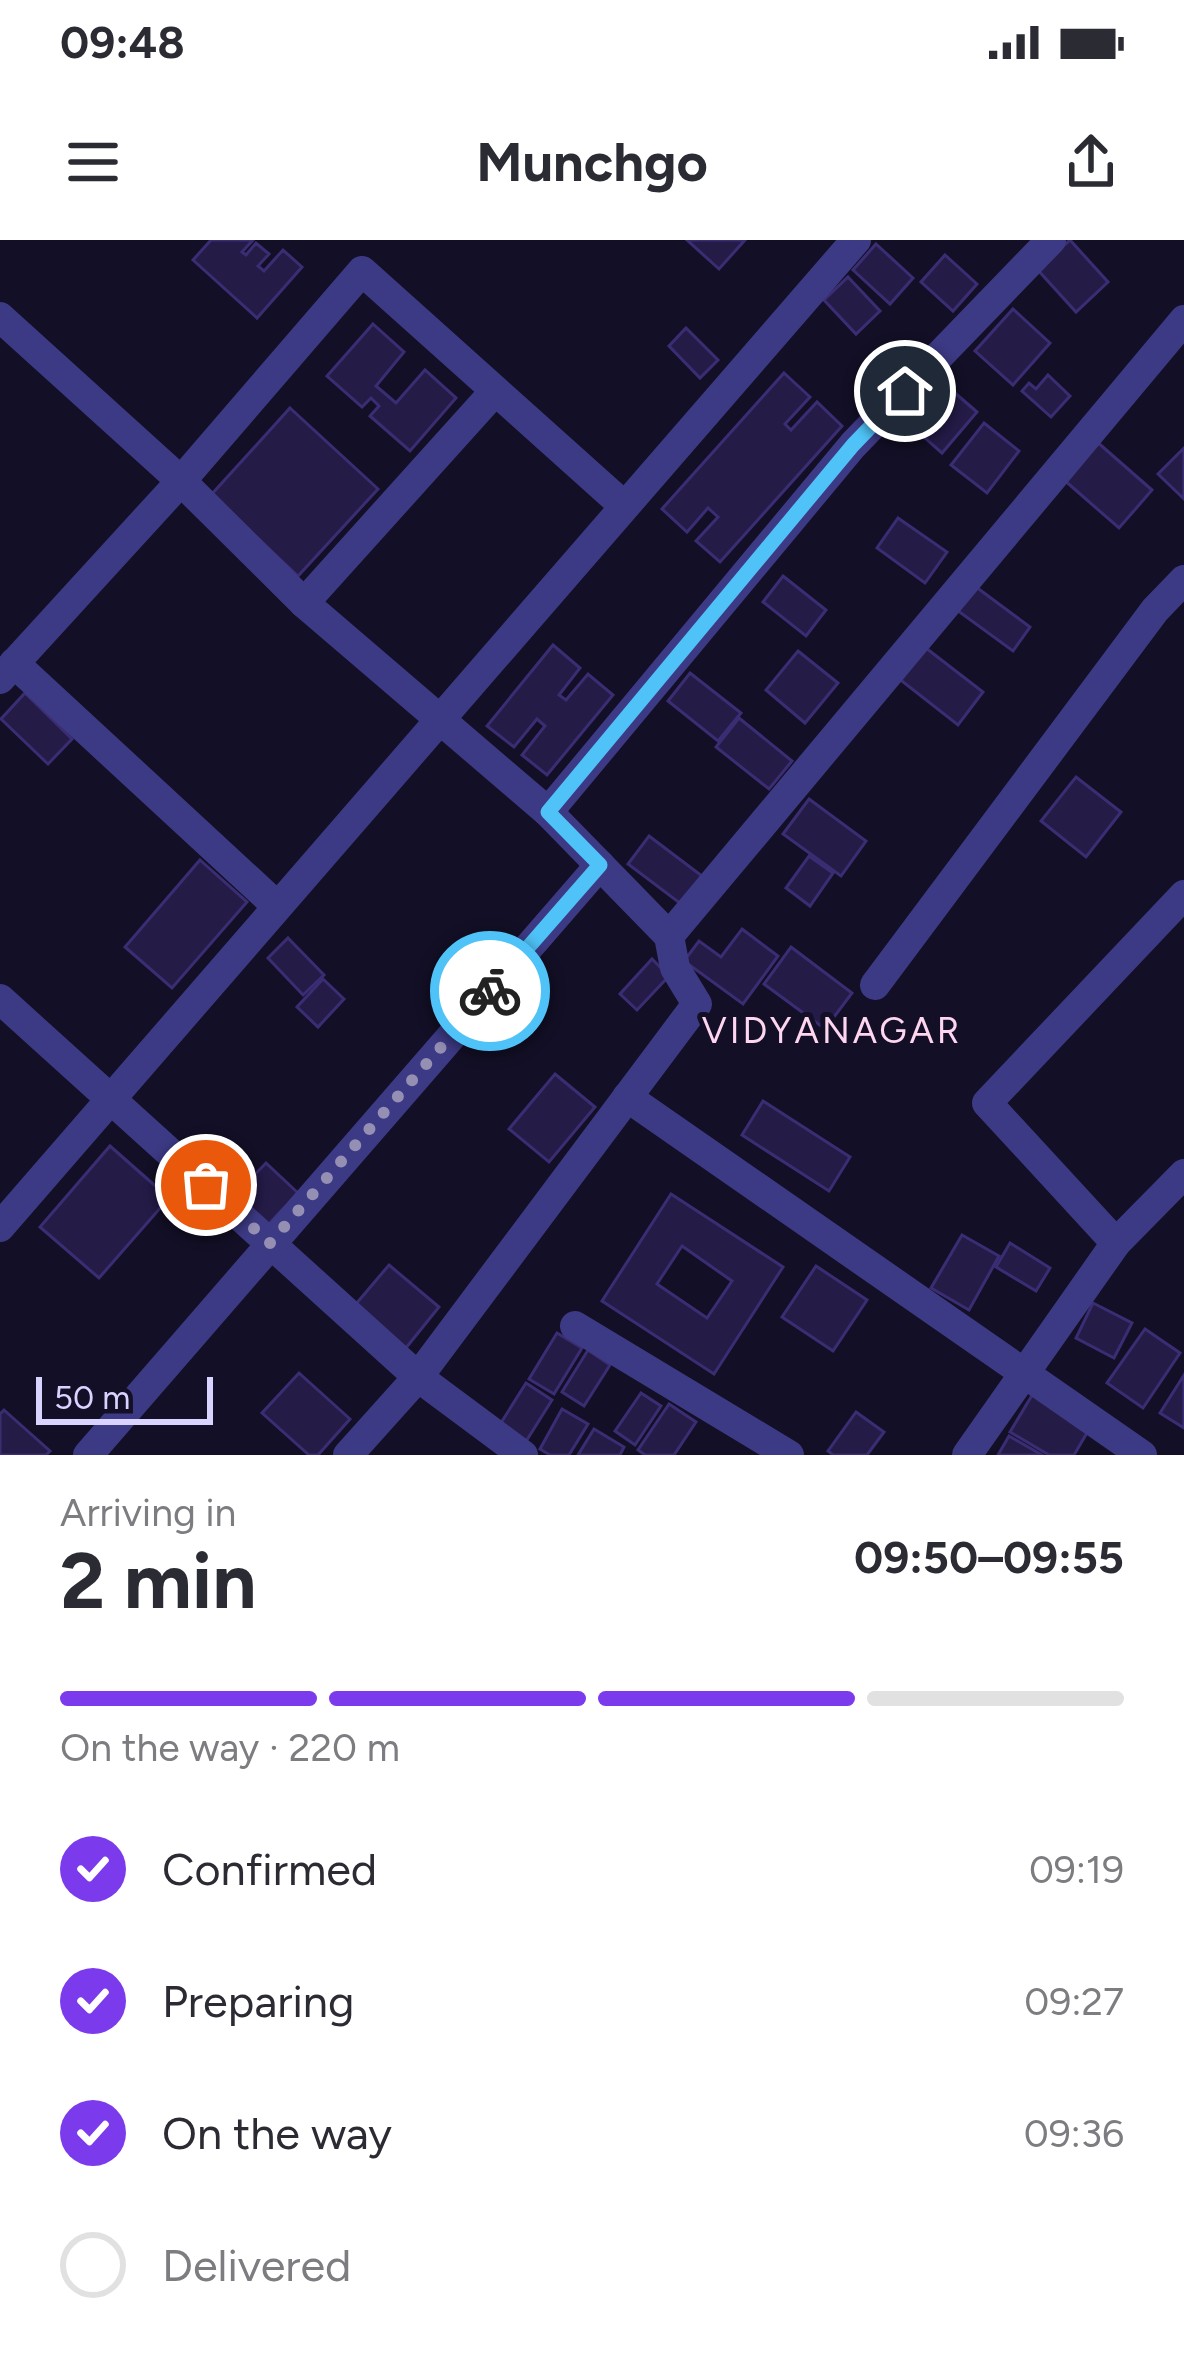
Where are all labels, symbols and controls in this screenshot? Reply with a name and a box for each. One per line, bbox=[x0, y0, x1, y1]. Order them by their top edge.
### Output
text: 09:48 bbox=[60, 15, 185, 69]
icon: menu bbox=[60, 129, 126, 195]
icon: share bbox=[1058, 129, 1124, 195]
text: Munchgo bbox=[476, 130, 708, 195]
pin bbox=[854, 340, 956, 442]
icon: home bbox=[872, 358, 938, 424]
courier bbox=[430, 931, 550, 1051]
icon: bike bbox=[457, 958, 523, 1024]
district label: VIDYANAGAR bbox=[702, 1009, 962, 1052]
pin bbox=[155, 1134, 257, 1236]
icon: bag bbox=[173, 1152, 239, 1218]
scale bar bbox=[36, 1371, 213, 1424]
text: 50 m bbox=[54, 1378, 130, 1417]
text: Arriving in bbox=[60, 1489, 236, 1536]
text: 09:50–09:55 bbox=[854, 1530, 1124, 1584]
text: 2 min bbox=[60, 1534, 256, 1628]
text: On the way · 220 m bbox=[60, 1724, 400, 1771]
icon: check bbox=[60, 1836, 126, 1902]
text: Confirmed bbox=[162, 1842, 377, 1896]
text: 09:19 bbox=[1029, 1846, 1124, 1893]
icon: check bbox=[60, 1968, 126, 2034]
text: Preparing bbox=[162, 1974, 354, 2028]
text: 09:27 bbox=[1024, 1978, 1124, 2025]
icon: check bbox=[60, 2100, 126, 2166]
text: On the way bbox=[162, 2106, 392, 2160]
text: 09:36 bbox=[1024, 2110, 1124, 2157]
text: Delivered bbox=[162, 2238, 351, 2292]

